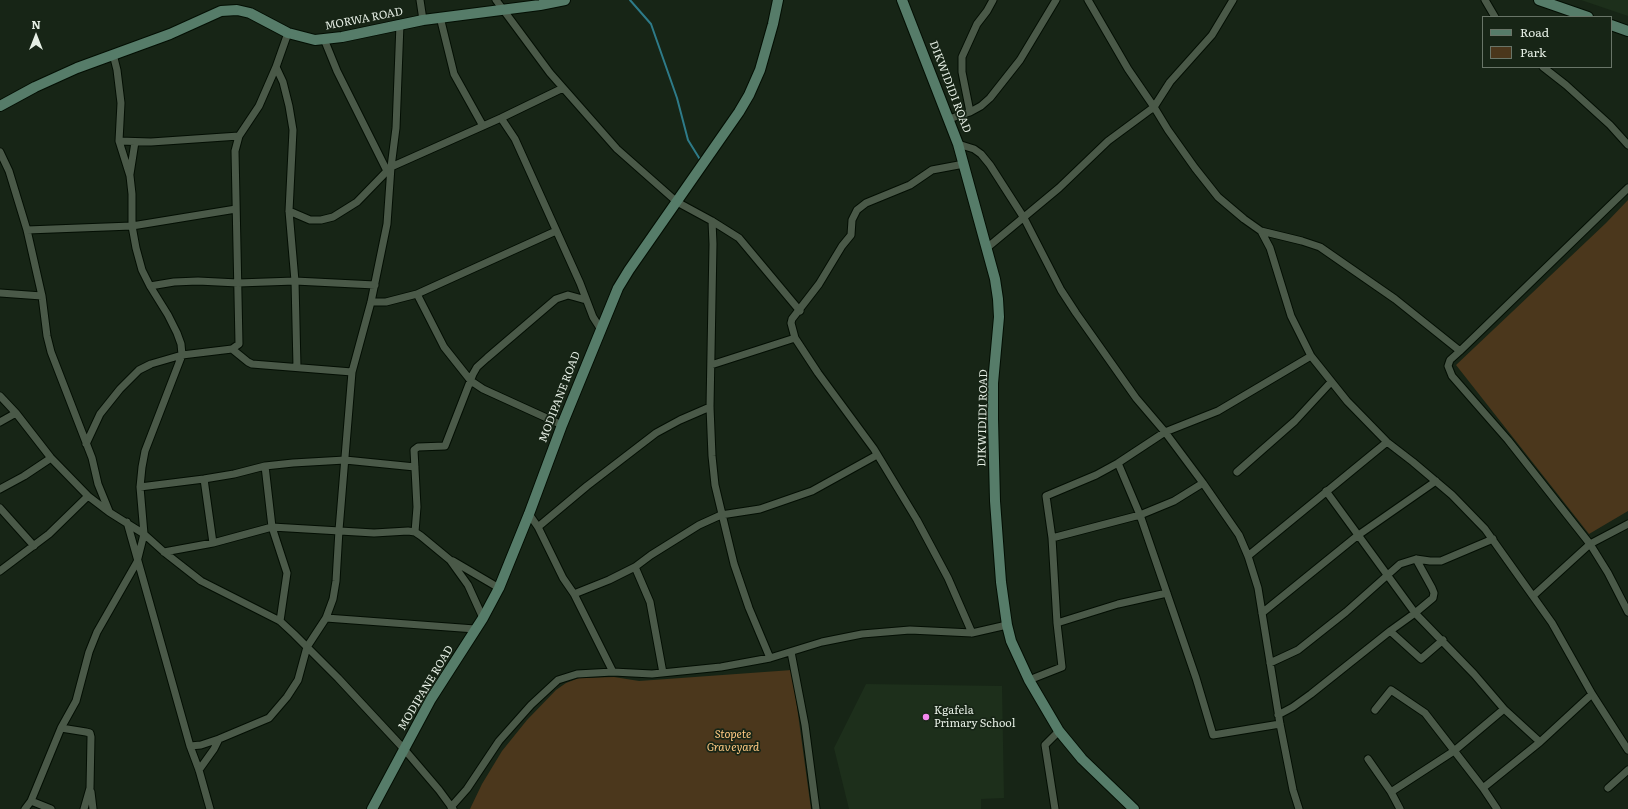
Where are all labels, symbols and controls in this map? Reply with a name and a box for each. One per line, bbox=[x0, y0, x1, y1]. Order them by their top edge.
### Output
street label: MORWA ROAD bbox=[324, 5, 404, 33]
north arrow bbox=[16, 16, 56, 56]
text: N bbox=[31, 16, 41, 32]
legend bbox=[1482, 16, 1612, 68]
text: Road bbox=[1520, 23, 1549, 41]
street label: DIKWIDIDI ROAD bbox=[926, 39, 974, 135]
text: Park bbox=[1520, 43, 1546, 61]
street label: MODIPANE ROAD bbox=[537, 350, 583, 444]
street label: DIKWIDIDI ROAD bbox=[976, 369, 990, 467]
street label: MODIPANE ROAD bbox=[396, 643, 456, 733]
place label: Kgafela Primary School bbox=[934, 704, 1015, 730]
marker: Kgafela Primary School bbox=[921, 712, 931, 722]
park label: Stopete Graveyard bbox=[707, 728, 759, 754]

